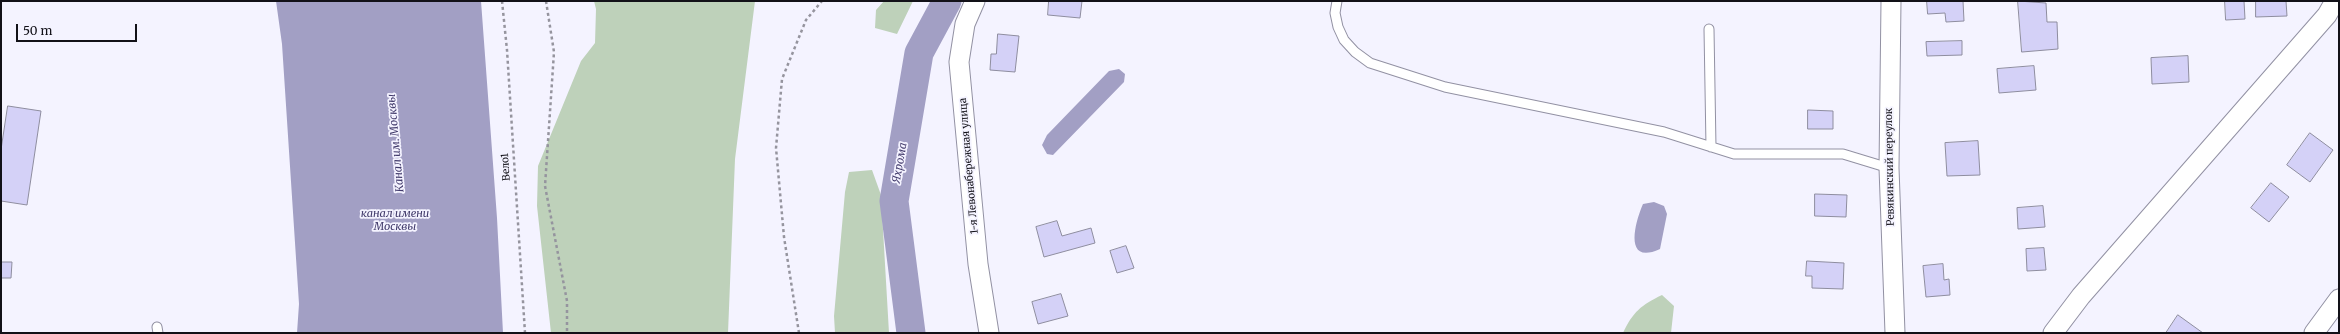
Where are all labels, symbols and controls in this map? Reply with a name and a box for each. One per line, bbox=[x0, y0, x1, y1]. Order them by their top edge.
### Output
scale bar bbox=[18, 16, 139, 42]
text: 50 m bbox=[23, 23, 52, 38]
water label: Канал им. Москвы bbox=[385, 93, 407, 193]
street label: 1-я Левонабережная улица bbox=[957, 97, 981, 235]
street label: Ревякинский переулок bbox=[1883, 108, 1897, 226]
water label: Яхрома bbox=[890, 142, 910, 184]
street label: Вело1 bbox=[499, 153, 513, 181]
water label: канал имени Москвы bbox=[361, 207, 429, 233]

